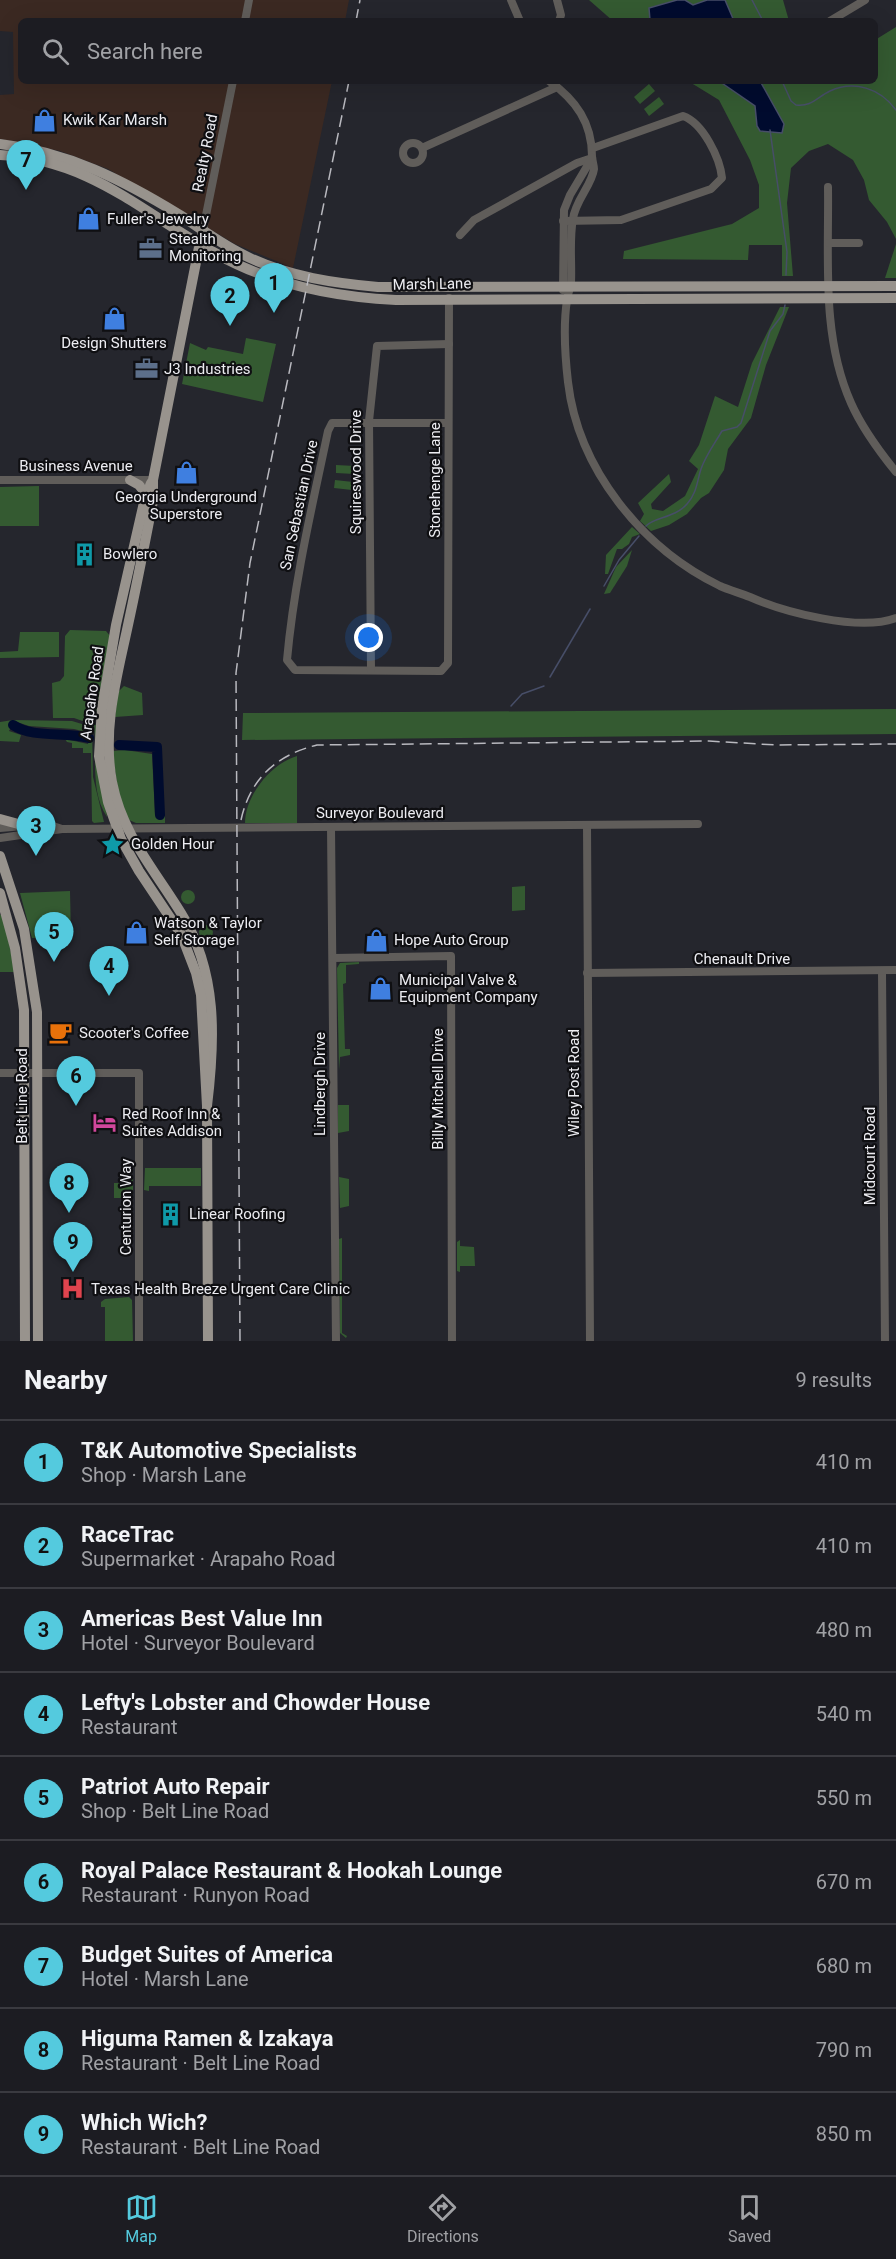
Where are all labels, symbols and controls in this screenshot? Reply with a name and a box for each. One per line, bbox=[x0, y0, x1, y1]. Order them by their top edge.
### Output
search box bbox=[18, 18, 878, 84]
icon: search bbox=[39, 35, 72, 68]
text: Search here bbox=[87, 39, 203, 64]
shop icon: Kwik Kar Marsh bbox=[32, 107, 58, 133]
place label: Kwik Kar Marsh bbox=[63, 111, 167, 129]
street label: Realty Road bbox=[189, 112, 221, 194]
pin: 7 bbox=[6, 140, 46, 190]
shop icon: Fuller's Jewelry bbox=[76, 206, 102, 232]
place label: Fuller's Jewelry bbox=[107, 210, 209, 228]
place label: Stealth Monitoring bbox=[169, 230, 241, 265]
office icon: Stealth Monitoring bbox=[138, 235, 164, 261]
pin: 1 bbox=[254, 264, 294, 313]
street label: Marsh Lane bbox=[393, 274, 471, 294]
pin: 2 bbox=[210, 276, 250, 326]
shop icon: Design Shutters bbox=[101, 306, 127, 332]
place label: Design Shutters bbox=[61, 334, 167, 352]
office icon: J3 Industries bbox=[133, 356, 159, 382]
place label: J3 Industries bbox=[164, 360, 251, 378]
street label: Squireswood Drive bbox=[347, 410, 365, 534]
street label: Stonehenge Lane bbox=[426, 422, 444, 538]
street label: San Sebastian Drive bbox=[276, 438, 322, 572]
street label: Business Avenue bbox=[19, 457, 133, 475]
shop icon: Georgia Underground Superstore bbox=[173, 460, 199, 486]
place label: Georgia Underground Superstore bbox=[115, 488, 257, 523]
building icon: Bowlero bbox=[72, 541, 98, 567]
place label: Bowlero bbox=[103, 545, 157, 563]
your location bbox=[354, 623, 383, 652]
street label: Arapaho Road bbox=[77, 645, 107, 741]
street label: Surveyor Boulevard bbox=[316, 804, 444, 822]
pin: 3 bbox=[16, 806, 56, 856]
place icon: Golden Hour bbox=[100, 831, 126, 857]
place label: Golden Hour bbox=[131, 835, 214, 853]
pin: 5 bbox=[34, 912, 74, 962]
place label: Watson & Taylor Self Storage bbox=[154, 914, 262, 949]
shop icon: Watson & Taylor Self Storage bbox=[123, 919, 149, 945]
shop icon: Hope Auto Group bbox=[363, 927, 389, 953]
place label: Hope Auto Group bbox=[394, 931, 509, 949]
pin: 4 bbox=[90, 946, 128, 996]
street label: Chenault Drive bbox=[694, 950, 790, 968]
place label: Municipal Valve & Equipment Company bbox=[399, 971, 538, 1006]
shop icon: Municipal Valve & Equipment Company bbox=[368, 976, 394, 1002]
cafe icon: Scooter's Coffee bbox=[48, 1020, 74, 1046]
place label: Scooter's Coffee bbox=[79, 1024, 189, 1042]
street label: Billy Mitchell Drive bbox=[429, 1028, 447, 1150]
street label: Wiley Post Road bbox=[565, 1029, 583, 1137]
street label: Lindbergh Drive bbox=[311, 1032, 329, 1136]
street label: Belt Line Road bbox=[13, 1048, 31, 1144]
pin: 6 bbox=[56, 1056, 96, 1106]
place label: Red Roof Inn & Suites Addison bbox=[122, 1105, 222, 1140]
street label: Midcourt Road bbox=[861, 1107, 879, 1205]
hotel icon: Red Roof Inn & Suites Addison bbox=[91, 1110, 117, 1136]
street label: Centurion Way bbox=[117, 1159, 135, 1255]
pin: 8 bbox=[50, 1164, 88, 1213]
building icon: Linear Roofing bbox=[158, 1201, 184, 1227]
place label: Linear Roofing bbox=[189, 1205, 285, 1223]
pin: 9 bbox=[54, 1222, 92, 1272]
hospital icon: Texas Health Breeze Urgent Care Clinic bbox=[60, 1276, 86, 1302]
place label: Texas Health Breeze Urgent Care Clinic bbox=[91, 1280, 350, 1298]
text: Nearby bbox=[24, 1365, 107, 1395]
text: 9 results bbox=[796, 1368, 872, 1392]
text: T&K Automotive Specialists bbox=[81, 1438, 357, 1463]
text: 1 bbox=[38, 1450, 49, 1474]
text: 410 m bbox=[816, 1450, 872, 1474]
text: Shop · Marsh Lane bbox=[81, 1463, 246, 1487]
text: RaceTrac bbox=[81, 1522, 174, 1547]
text: 2 bbox=[38, 1534, 49, 1558]
text: 410 m bbox=[816, 1534, 872, 1558]
text: Supermarket · Arapaho Road bbox=[81, 1547, 336, 1571]
text: Americas Best Value Inn bbox=[81, 1606, 323, 1631]
text: 3 bbox=[38, 1618, 49, 1642]
text: 480 m bbox=[816, 1618, 872, 1642]
text: Hotel · Surveyor Boulevard bbox=[81, 1631, 315, 1655]
text: Lefty's Lobster and Chowder House bbox=[81, 1690, 430, 1715]
text: 4 bbox=[38, 1702, 49, 1726]
text: 540 m bbox=[816, 1702, 872, 1726]
text: Restaurant bbox=[81, 1715, 178, 1739]
text: Patriot Auto Repair bbox=[81, 1774, 270, 1799]
text: 5 bbox=[38, 1786, 49, 1810]
text: 550 m bbox=[816, 1786, 872, 1810]
text: Shop · Belt Line Road bbox=[81, 1799, 269, 1823]
text: Royal Palace Restaurant & Hookah Lounge bbox=[81, 1858, 502, 1883]
text: 6 bbox=[38, 1870, 49, 1894]
text: 670 m bbox=[816, 1870, 872, 1894]
text: Restaurant · Runyon Road bbox=[81, 1883, 310, 1907]
text: Budget Suites of America bbox=[81, 1942, 333, 1967]
text: 7 bbox=[38, 1954, 49, 1978]
text: 680 m bbox=[816, 1954, 872, 1978]
text: Hotel · Marsh Lane bbox=[81, 1967, 249, 1991]
text: Higuma Ramen & Izakaya bbox=[81, 2026, 334, 2051]
text: 8 bbox=[38, 2038, 49, 2062]
text: 790 m bbox=[816, 2038, 872, 2062]
text: Restaurant · Belt Line Road bbox=[81, 2051, 320, 2075]
text: Which Wich? bbox=[81, 2110, 207, 2135]
text: 9 bbox=[38, 2122, 49, 2146]
text: 850 m bbox=[816, 2122, 872, 2146]
text: Restaurant · Belt Line Road bbox=[81, 2135, 320, 2159]
tab: Map bbox=[125, 2191, 158, 2246]
tab: Directions bbox=[407, 2191, 479, 2246]
tab: Saved bbox=[728, 2191, 771, 2246]

